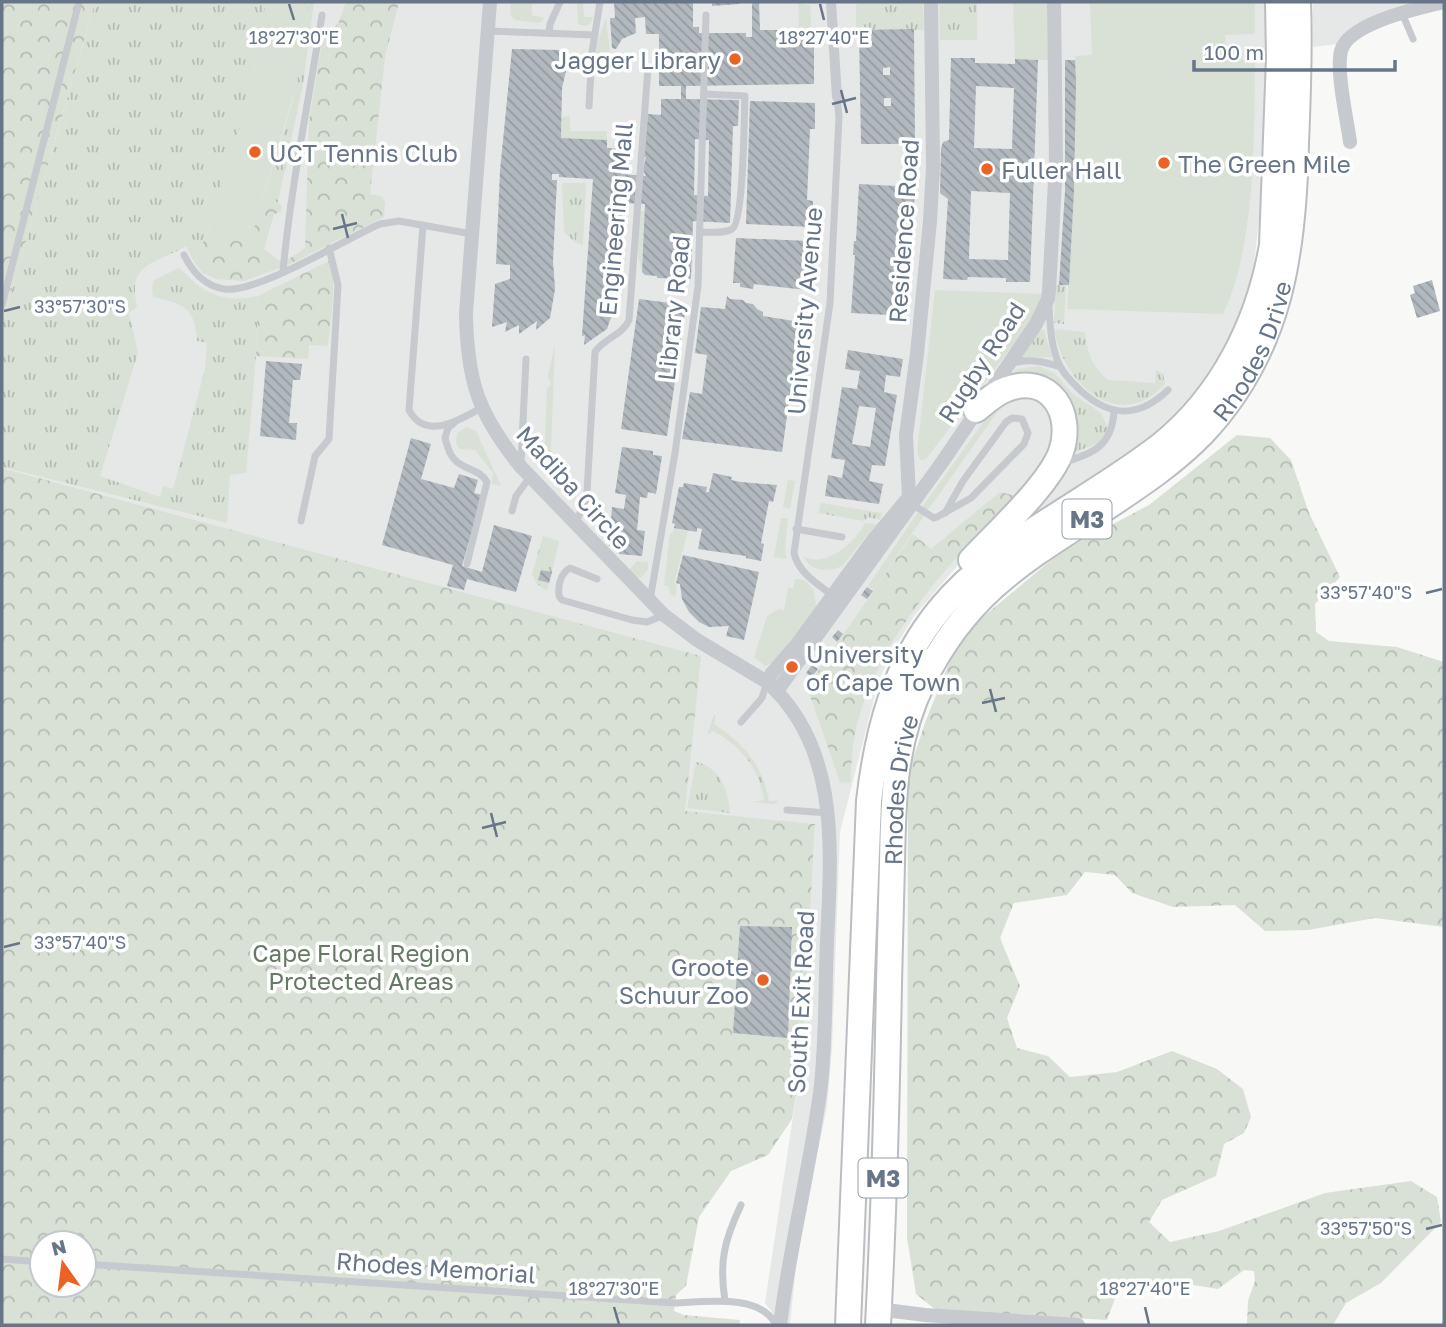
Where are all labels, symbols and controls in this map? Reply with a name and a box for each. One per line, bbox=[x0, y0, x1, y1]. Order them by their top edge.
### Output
text: 18°27'30"E bbox=[249, 26, 339, 48]
text: 18°27'40"E bbox=[779, 26, 869, 48]
scale bar bbox=[1194, 28, 1395, 72]
text: 100 m bbox=[1204, 39, 1264, 65]
place label: Jagger Library bbox=[554, 45, 721, 74]
marker: Jagger Library bbox=[727, 51, 743, 67]
street label: Engineering Mall bbox=[592, 121, 638, 317]
place label: UCT Tennis Club bbox=[269, 138, 458, 167]
street label: Residence Road bbox=[882, 138, 924, 324]
marker: UCT Tennis Club bbox=[247, 144, 263, 160]
place label: The Green Mile bbox=[1178, 149, 1351, 178]
place label: Fuller Hall bbox=[1001, 155, 1121, 184]
marker: The Green Mile bbox=[1156, 155, 1172, 171]
marker: Fuller Hall bbox=[979, 161, 995, 177]
street label: University Avenue bbox=[780, 206, 828, 416]
street label: Library Road bbox=[651, 234, 695, 382]
street label: Rhodes Drive bbox=[1205, 278, 1296, 426]
text: 33°57'30"S bbox=[34, 295, 126, 317]
street label: Rugby Road bbox=[931, 296, 1031, 428]
street label: Madiba Circle bbox=[511, 419, 637, 555]
road number: M3 bbox=[1062, 499, 1112, 538]
text: 33°57'40"S bbox=[1320, 581, 1412, 603]
place label: University of Cape Town bbox=[806, 639, 961, 696]
marker: University of Cape Town bbox=[784, 659, 800, 675]
street label: Rhodes Drive bbox=[877, 710, 923, 866]
street label: South Exit Road bbox=[781, 910, 819, 1094]
text: 33°57'40"S bbox=[34, 931, 126, 953]
park label: Cape Floral Region Protected Areas bbox=[252, 938, 470, 995]
place label: Groote Schuur Zoo bbox=[619, 952, 749, 1009]
marker: Groote Schuur Zoo bbox=[755, 972, 771, 988]
road number: M3 bbox=[858, 1158, 908, 1198]
text: 33°57'50"S bbox=[1320, 1217, 1412, 1239]
north arrow bbox=[28, 1229, 98, 1299]
text: N bbox=[49, 1234, 69, 1260]
street label: Rhodes Memorial bbox=[335, 1246, 537, 1288]
text: 18°27'30"E bbox=[569, 1277, 659, 1299]
text: 18°27'40"E bbox=[1100, 1277, 1190, 1299]

